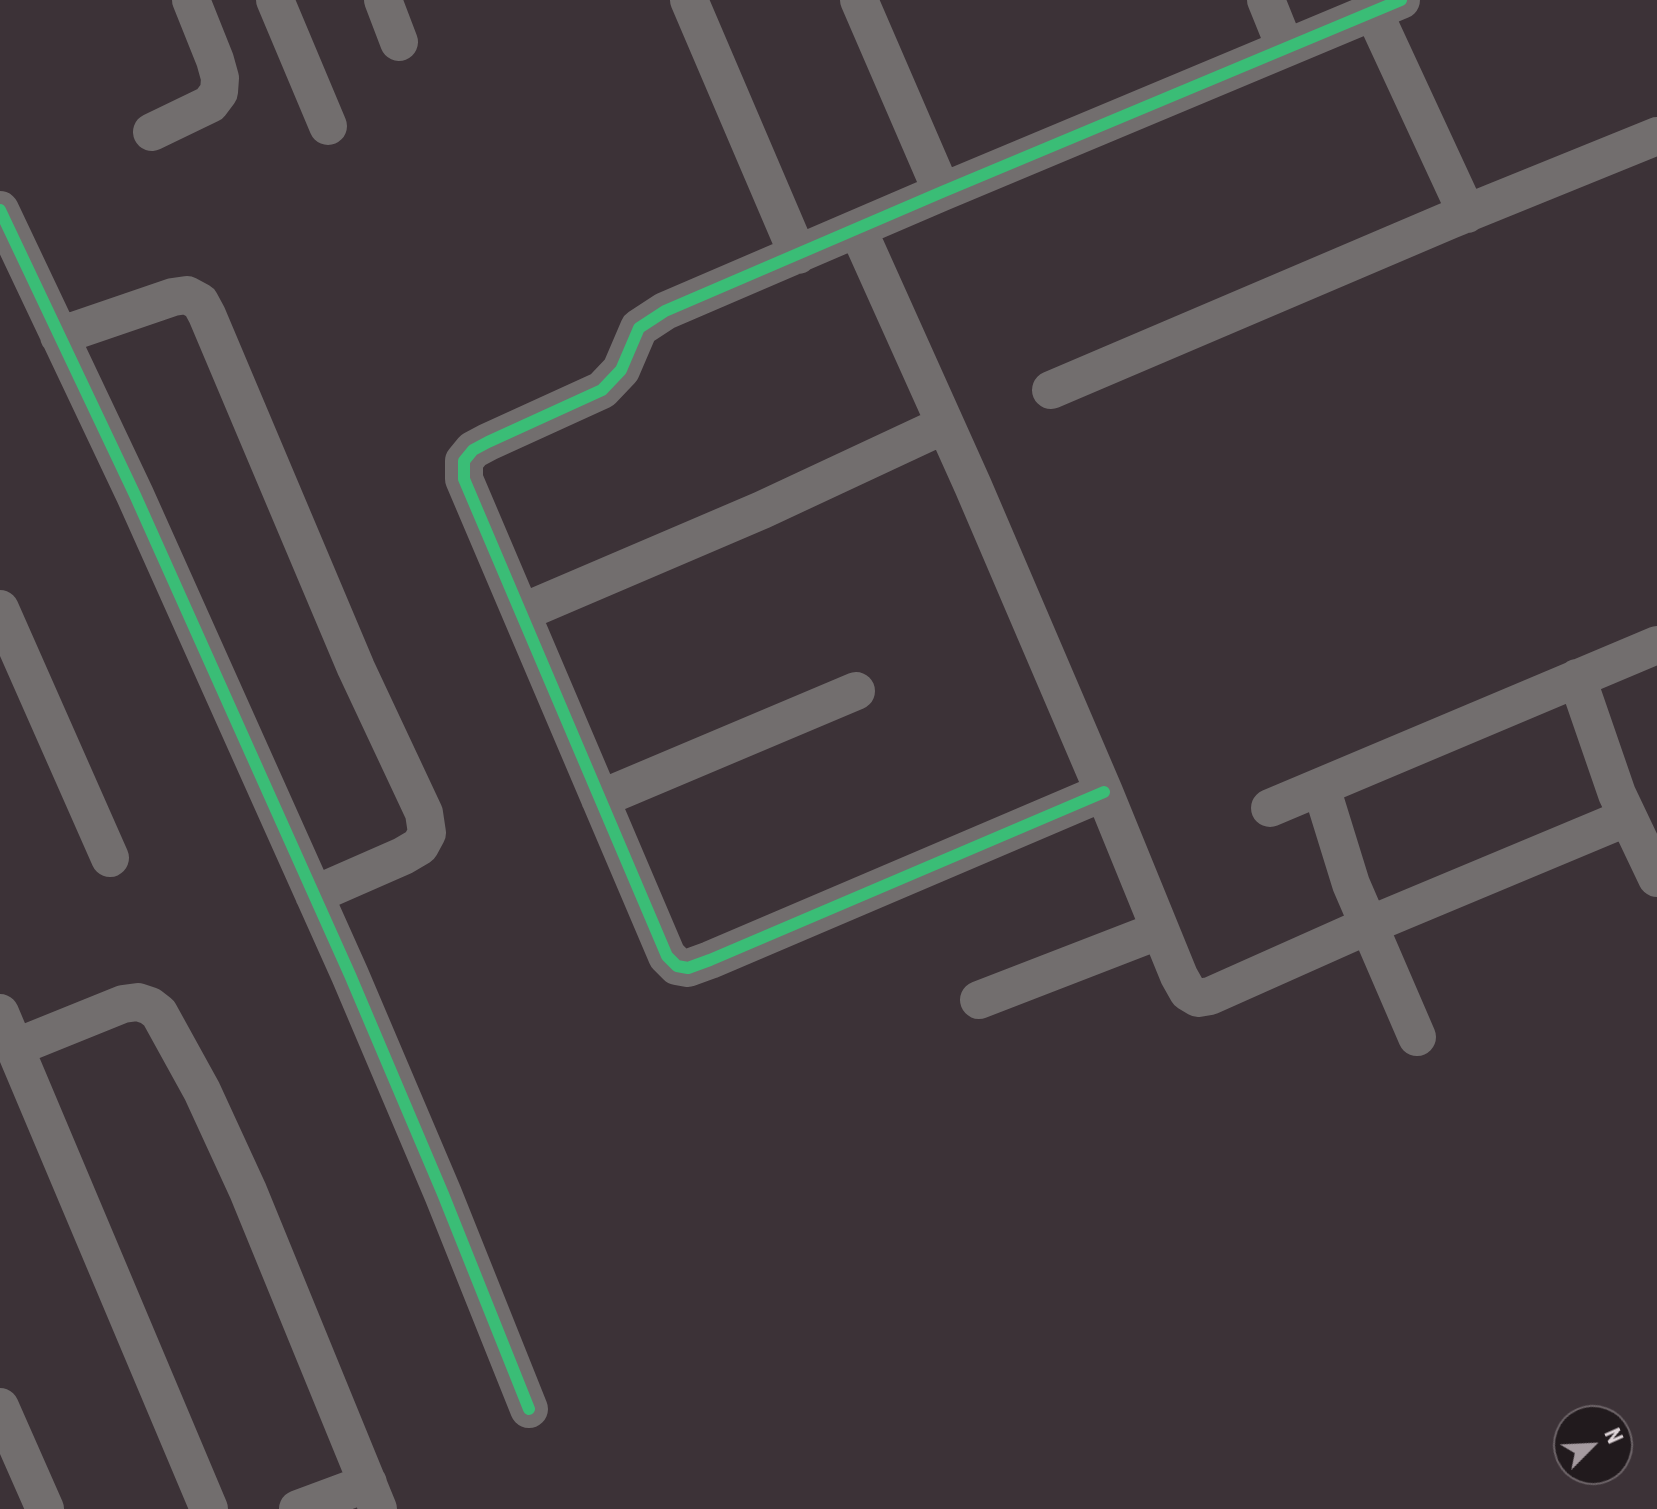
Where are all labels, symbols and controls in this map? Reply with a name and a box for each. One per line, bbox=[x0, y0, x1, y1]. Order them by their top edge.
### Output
north arrow bbox=[1553, 1405, 1633, 1485]
text: N bbox=[1599, 1425, 1628, 1447]

